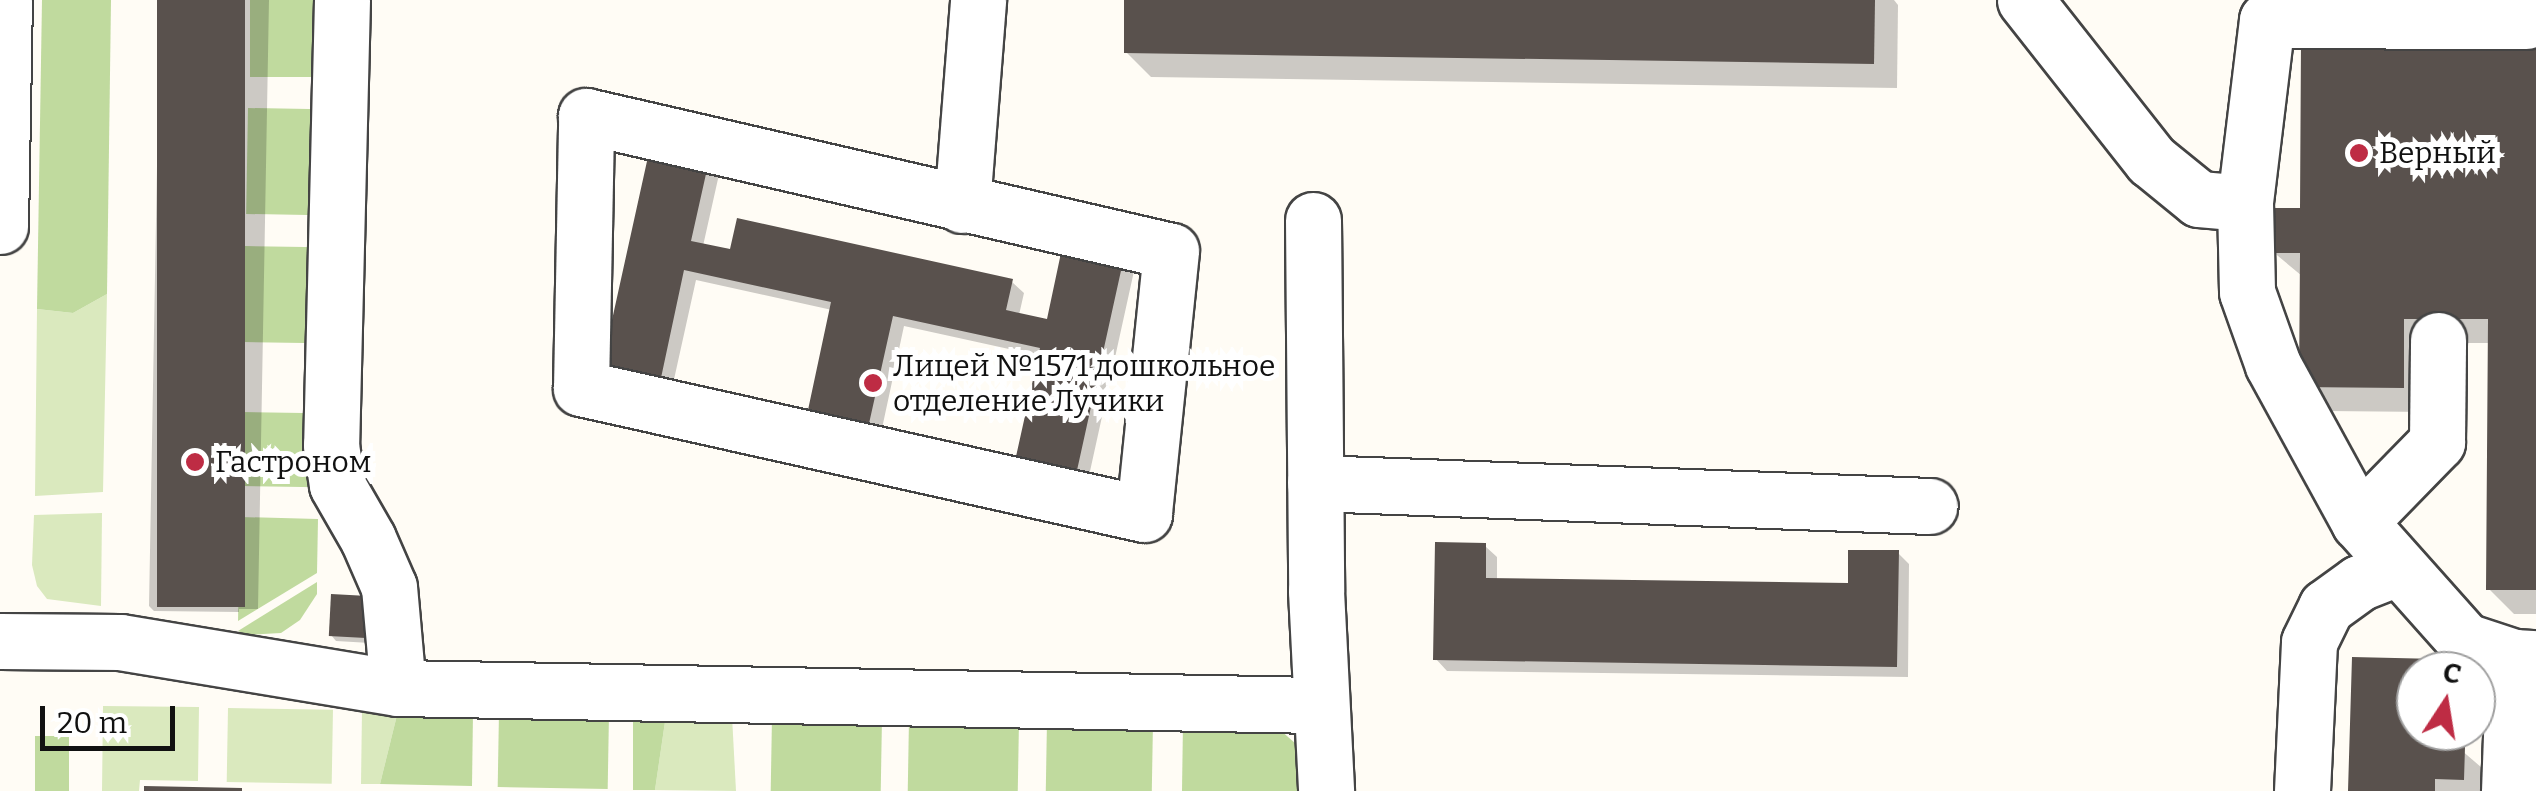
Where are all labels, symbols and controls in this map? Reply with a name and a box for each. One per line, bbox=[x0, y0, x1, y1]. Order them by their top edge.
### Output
place label: Верный bbox=[2379, 135, 2496, 171]
marker: Верный bbox=[2348, 142, 2370, 164]
place label: Лицей №1571 дошкольное отделение Лучики bbox=[893, 348, 1275, 418]
marker: Лицей №1571 дошкольное отделение Лучики bbox=[862, 372, 884, 394]
place label: Гастроном bbox=[215, 444, 371, 480]
marker: Гастроном bbox=[184, 451, 206, 473]
north arrow bbox=[2396, 651, 2496, 751]
text: С bbox=[2440, 655, 2464, 691]
scale bar bbox=[45, 686, 180, 748]
text: 20 m bbox=[57, 705, 127, 741]

